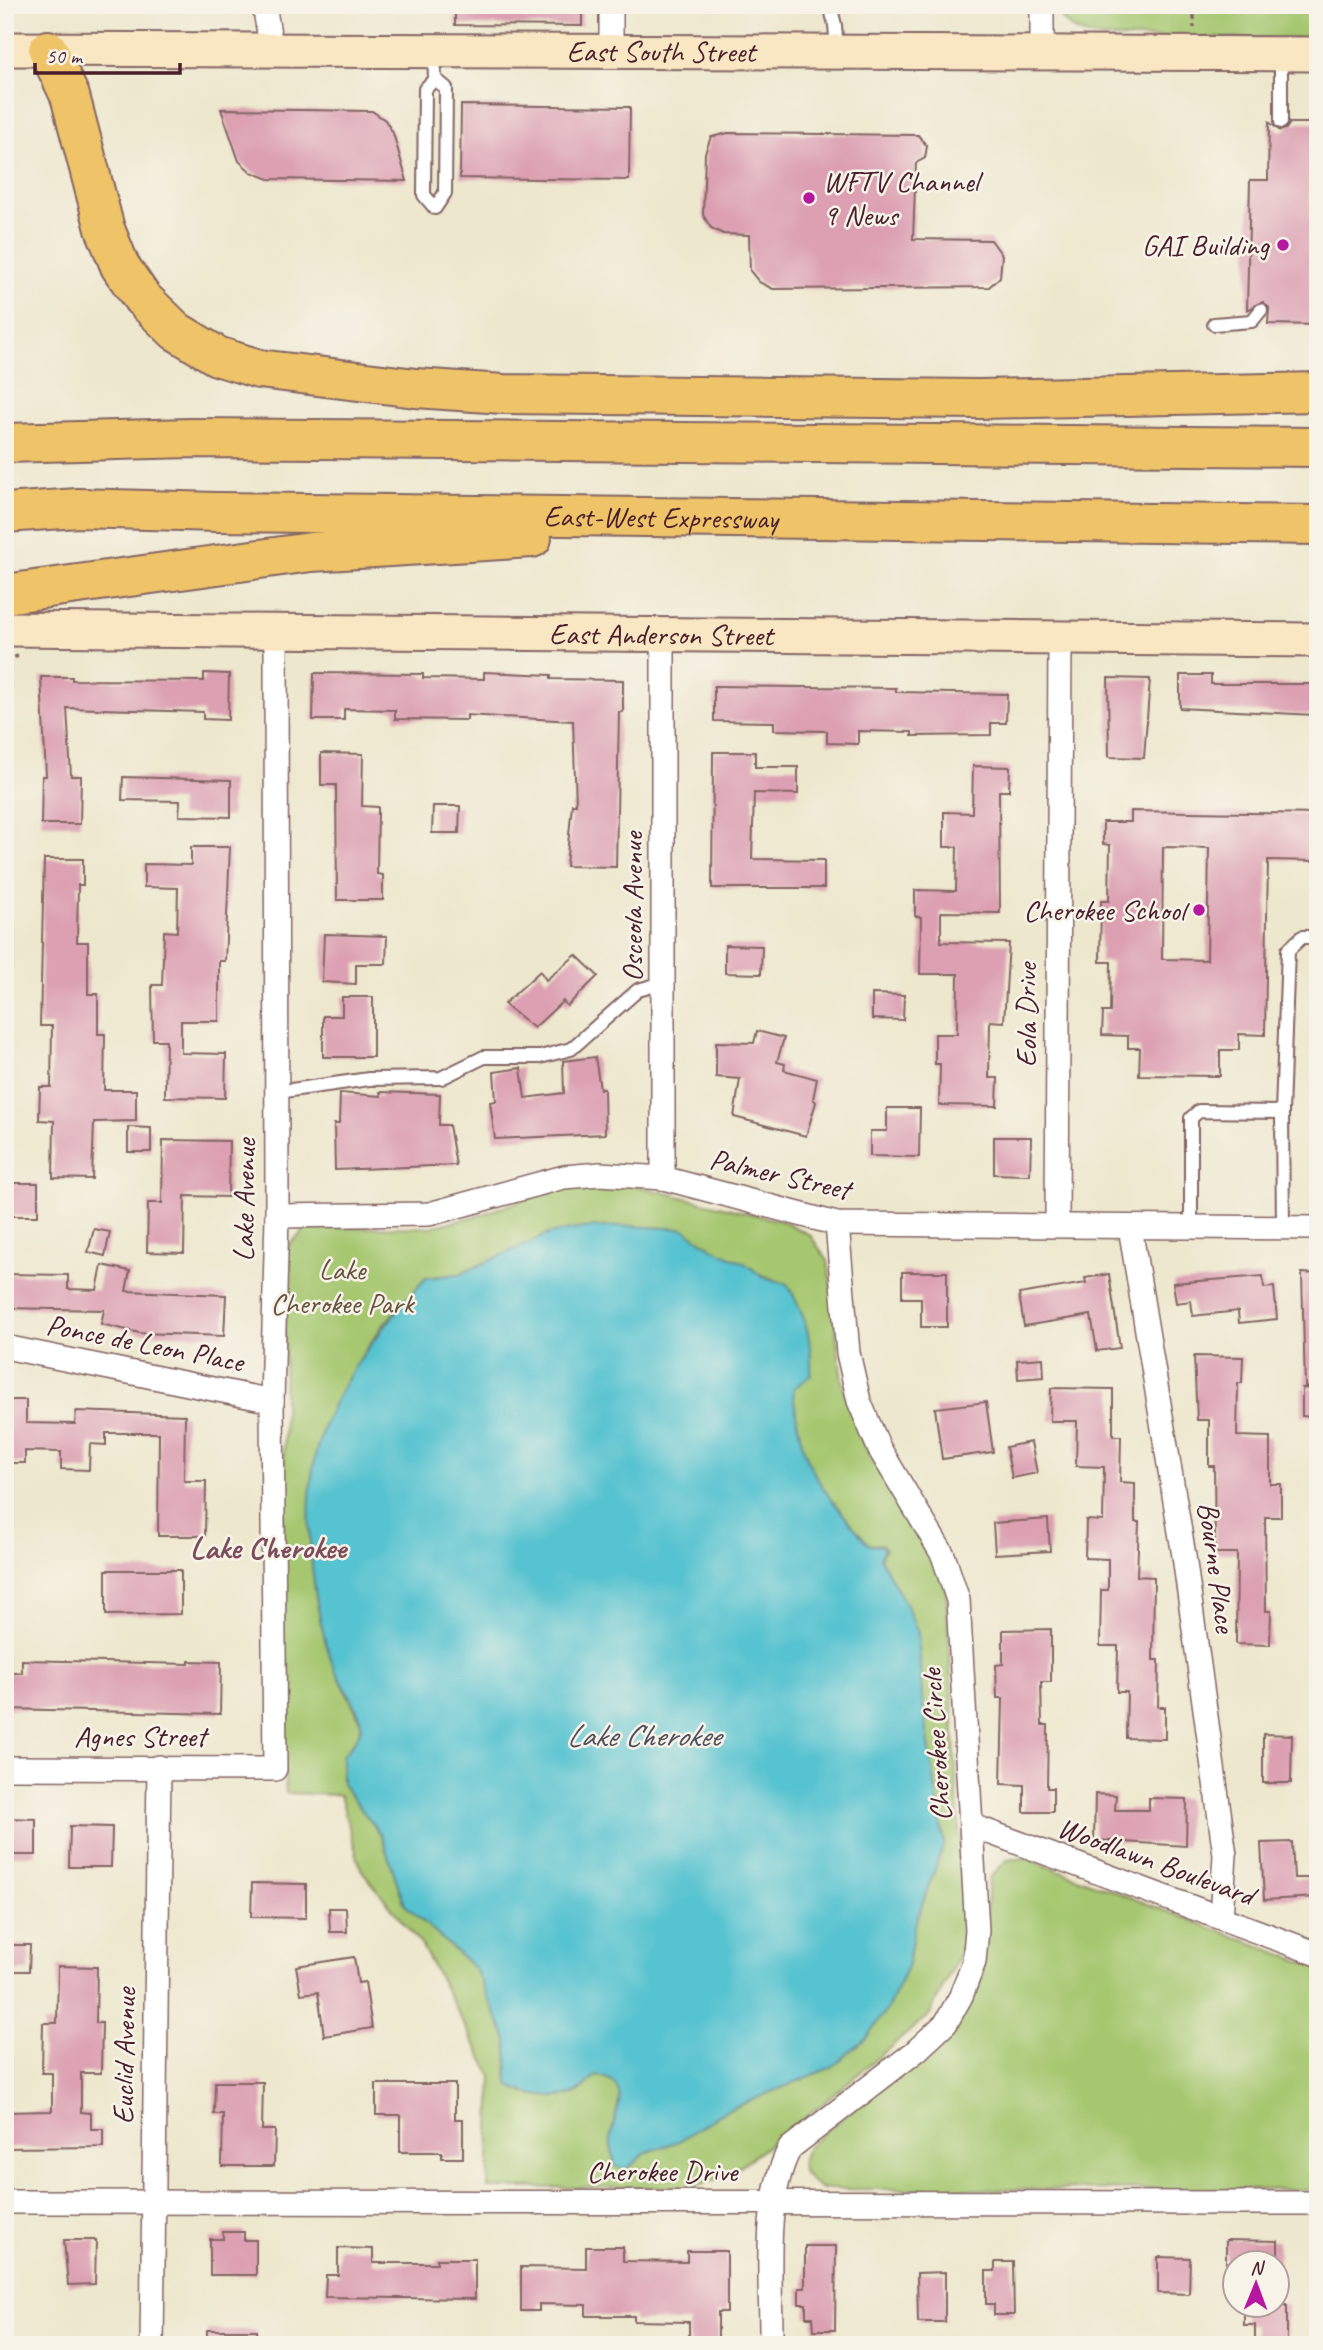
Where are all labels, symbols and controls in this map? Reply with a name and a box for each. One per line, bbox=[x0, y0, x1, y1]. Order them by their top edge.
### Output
scale bar bbox=[35, 32, 180, 76]
street label: East South Street bbox=[567, 32, 758, 71]
text: 50 m bbox=[46, 43, 84, 69]
place label: WFTV Channel 9 News bbox=[823, 162, 983, 234]
marker: WFTV Channel 9 News bbox=[801, 190, 817, 206]
place label: GAI Building bbox=[1142, 226, 1270, 264]
marker: GAI Building bbox=[1275, 237, 1291, 253]
street label: East-West Expressway bbox=[543, 497, 781, 538]
street label: East Anderson Street bbox=[549, 615, 776, 654]
street label: Osceola Avenue bbox=[613, 830, 651, 982]
place label: Cherokee School bbox=[1024, 891, 1190, 929]
marker: Cherokee School bbox=[1191, 902, 1207, 918]
street label: Eola Drive bbox=[1007, 961, 1045, 1067]
street label: Lake Avenue bbox=[224, 1136, 264, 1262]
street label: Palmer Street bbox=[706, 1139, 858, 1209]
park label: Lake Cherokee Park bbox=[270, 1250, 416, 1322]
street label: Ponce de Leon Place bbox=[43, 1305, 249, 1381]
street label: Bourne Place bbox=[1189, 1499, 1245, 1637]
district label: Lake Cherokee bbox=[190, 1527, 348, 1568]
street label: Cherokee Circle bbox=[912, 1665, 960, 1823]
water label: Lake Cherokee bbox=[566, 1715, 724, 1756]
street label: Agnes Street bbox=[74, 1717, 210, 1755]
street label: Woodlawn Boulevard bbox=[1053, 1808, 1263, 1916]
street label: Euclid Avenue bbox=[104, 1985, 144, 2124]
street label: Cherokee Drive bbox=[587, 2152, 740, 2190]
north arrow bbox=[1222, 2248, 1292, 2318]
text: N bbox=[1250, 2256, 1266, 2280]

